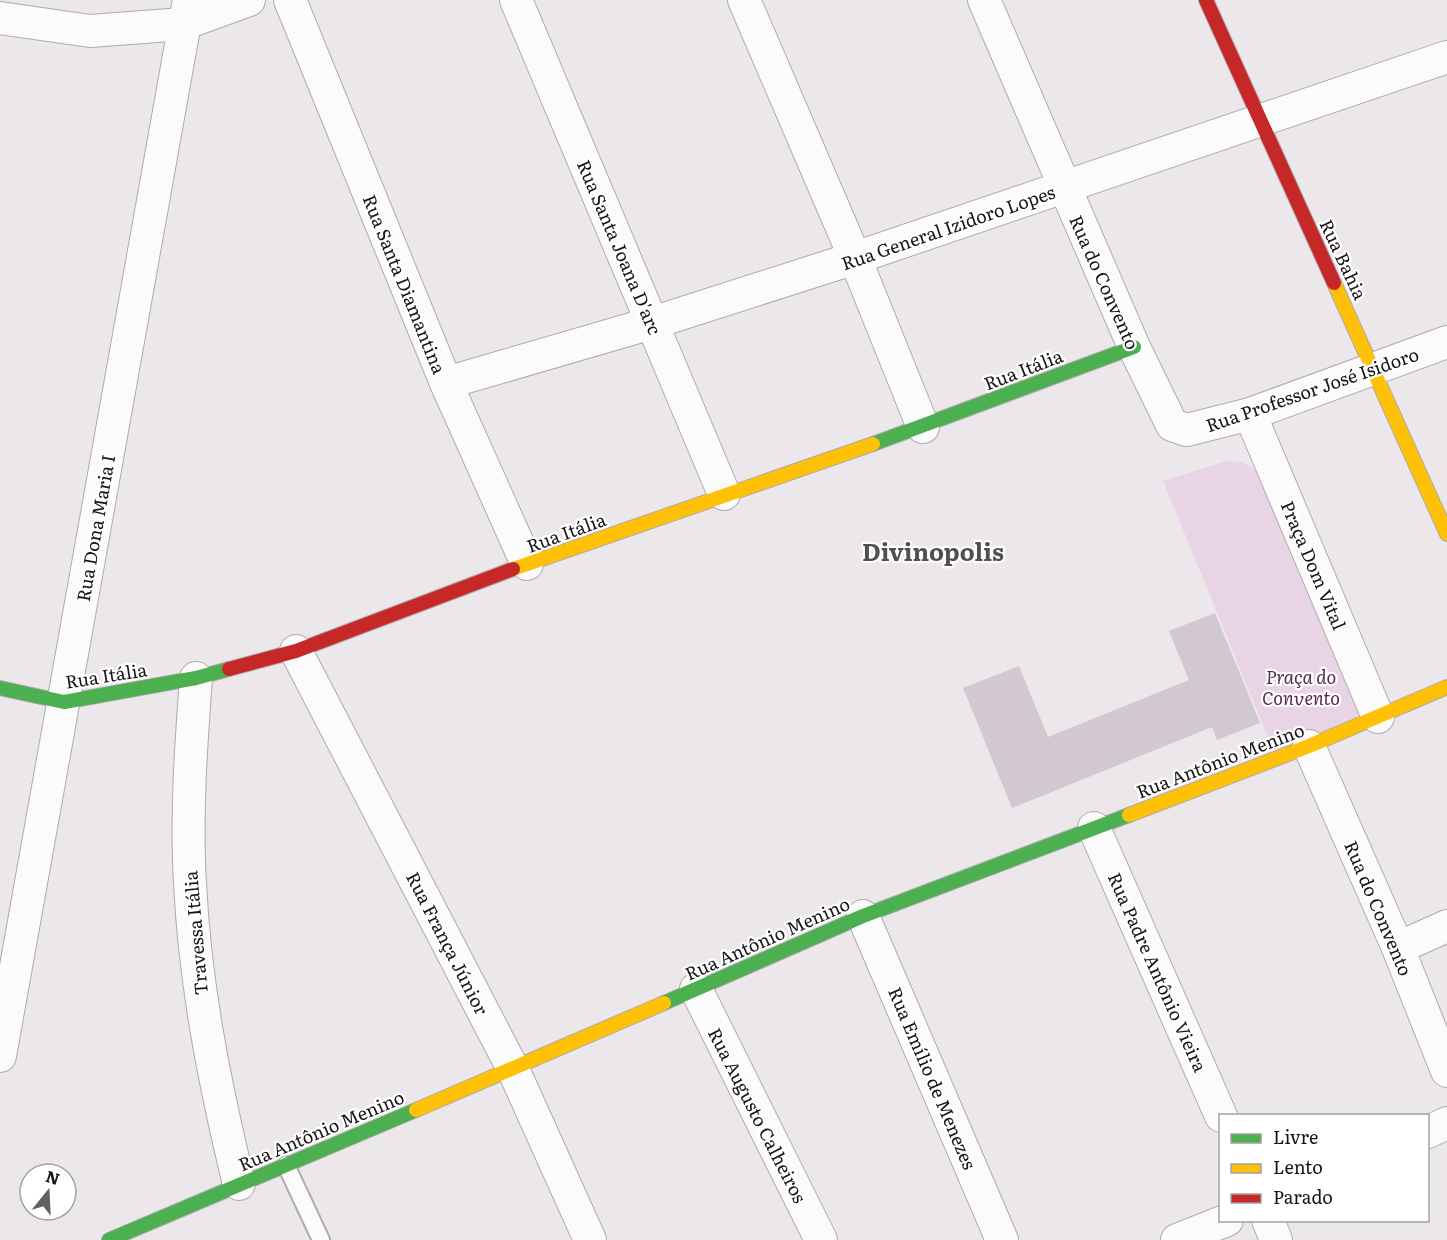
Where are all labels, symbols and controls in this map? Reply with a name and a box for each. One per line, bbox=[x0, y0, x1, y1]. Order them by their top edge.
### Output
street label: Rua Santa Joana D'arc bbox=[571, 155, 669, 339]
street label: Rua General Izidoro Lopes bbox=[838, 178, 1058, 276]
street label: Rua Santa Diamantina bbox=[357, 190, 453, 378]
street label: Rua do Convento bbox=[1063, 210, 1147, 354]
street label: Rua Bahia bbox=[1314, 214, 1375, 304]
street label: Rua Professor José Isidoro bbox=[1202, 340, 1422, 438]
street label: Rua Itália bbox=[980, 342, 1067, 396]
street label: Rua Dona Maria I bbox=[69, 452, 121, 604]
street label: Praça Dom Vital bbox=[1275, 496, 1353, 634]
street label: Rua Itália bbox=[523, 505, 610, 559]
district label: Divinopolis bbox=[862, 533, 1004, 568]
street label: Rua Itália bbox=[63, 655, 149, 695]
park label: Praça do Convento bbox=[1262, 663, 1340, 711]
street label: Rua Antônio Menino bbox=[1132, 716, 1308, 804]
street label: Rua do Convento bbox=[1338, 836, 1420, 980]
street label: Rua França Júnior bbox=[400, 867, 496, 1020]
street label: Rua Padre Antônio Vieira bbox=[1102, 868, 1214, 1076]
street label: Travessa Itália bbox=[176, 869, 214, 996]
street label: Rua Antônio Menino bbox=[680, 889, 854, 987]
street label: Rua Emílio de Menezes bbox=[882, 983, 984, 1173]
street label: Rua Augusto Calheiros bbox=[702, 1023, 814, 1207]
street label: Rua Antônio Menino bbox=[234, 1083, 408, 1177]
legend bbox=[1219, 1114, 1429, 1222]
text: Livre bbox=[1273, 1123, 1318, 1150]
text: Lento bbox=[1273, 1153, 1323, 1180]
north arrow bbox=[18, 1162, 78, 1222]
text: N bbox=[43, 1163, 63, 1190]
text: Parado bbox=[1273, 1183, 1333, 1210]

